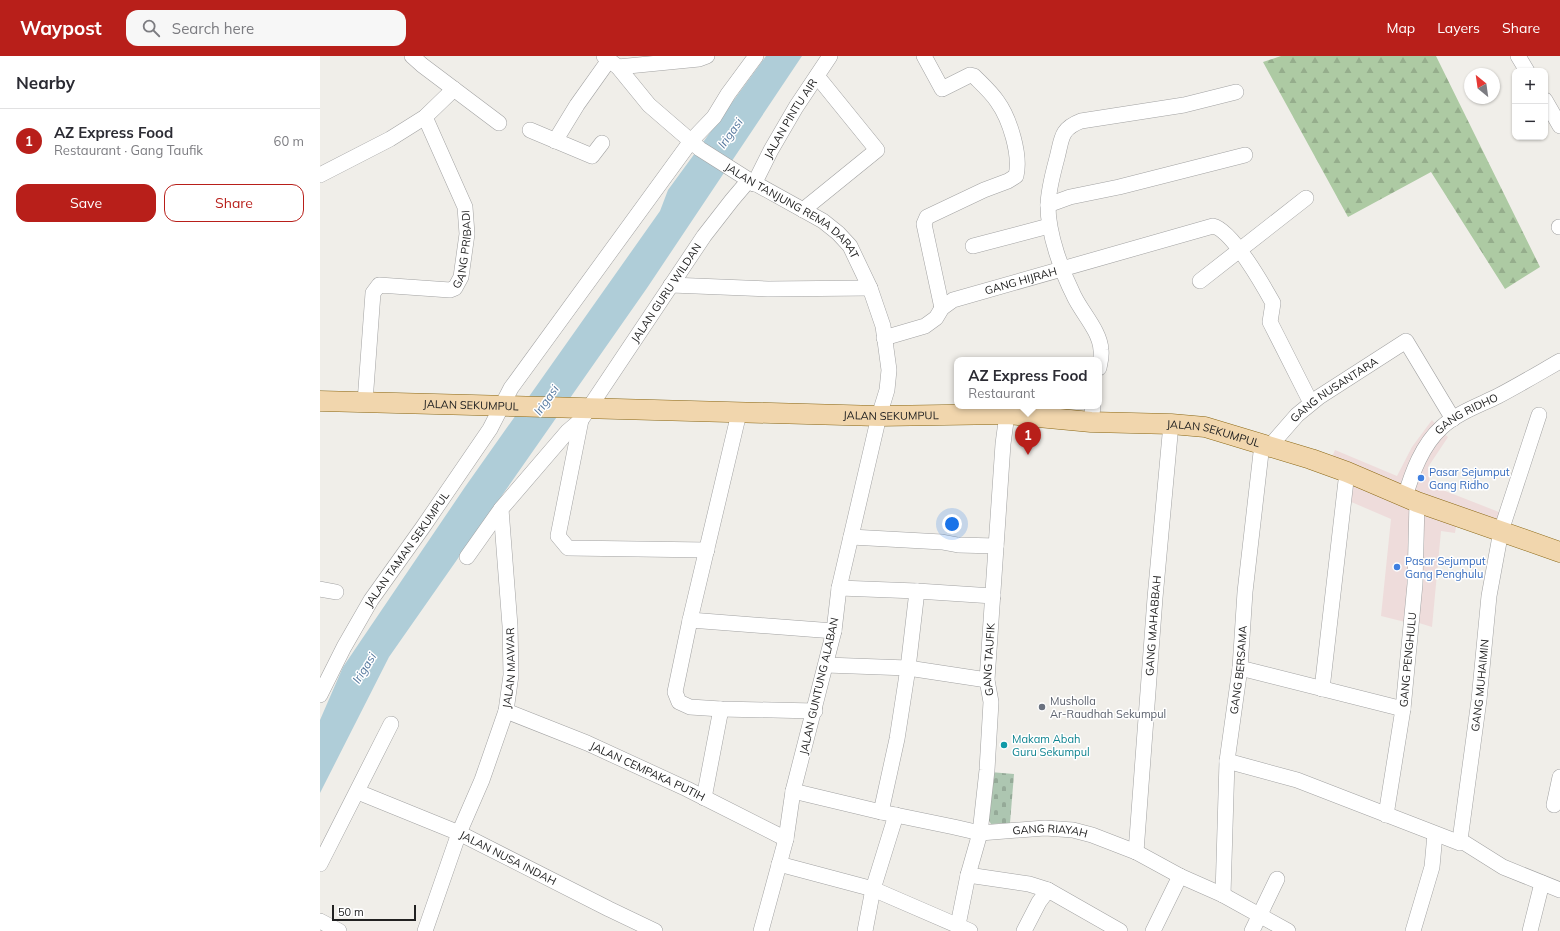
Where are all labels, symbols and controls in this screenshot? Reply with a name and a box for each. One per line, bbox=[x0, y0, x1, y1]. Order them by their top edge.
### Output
search box bbox=[126, 10, 406, 46]
text: Waypost bbox=[20, 16, 102, 40]
icon: search bbox=[140, 17, 162, 39]
text: Search here bbox=[172, 19, 254, 38]
text: Map bbox=[1386, 19, 1415, 37]
text: Layers bbox=[1437, 19, 1480, 37]
text: Share bbox=[1502, 19, 1540, 37]
north arrow bbox=[1464, 68, 1500, 104]
map controls bbox=[1512, 68, 1548, 140]
button: + bbox=[1512, 68, 1548, 104]
text: Nearby bbox=[16, 72, 75, 93]
street label: JALAN PINTU AIR bbox=[761, 76, 820, 161]
button: − bbox=[1512, 104, 1548, 140]
water label: Irigasi bbox=[714, 115, 746, 151]
text: AZ Express Food bbox=[54, 123, 173, 142]
text: 1 bbox=[25, 133, 33, 149]
text: 60 m bbox=[274, 133, 304, 149]
text: Restaurant · Gang Taufik bbox=[54, 142, 203, 158]
street label: JALAN TANJUNG REMA DARAT bbox=[722, 160, 862, 261]
button: Save bbox=[16, 184, 156, 222]
button: Share bbox=[164, 184, 304, 222]
street label: GANG PRIBADI bbox=[449, 210, 474, 291]
street label: JALAN GURU WILDAN bbox=[628, 240, 704, 345]
street label: GANG HIJRAH bbox=[983, 264, 1058, 298]
street label: GANG NUSANTARA bbox=[1287, 354, 1380, 425]
popup bbox=[954, 357, 1102, 409]
text: AZ Express Food bbox=[968, 366, 1088, 385]
water label: Irigasi bbox=[530, 382, 562, 418]
text: Restaurant bbox=[968, 385, 1035, 401]
street label: GANG RIDHO bbox=[1432, 390, 1500, 437]
street label: JALAN SEKUMPUL bbox=[423, 397, 519, 413]
street label: JALAN SEKUMPUL bbox=[843, 408, 939, 423]
street label: JALAN SEKUMPUL bbox=[1166, 417, 1262, 450]
pin: 1 bbox=[1015, 422, 1041, 455]
place label: Pasar Sejumput Gang Ridho bbox=[1429, 465, 1510, 492]
marker: Pasar Sejumput Gang Ridho bbox=[1416, 473, 1426, 483]
street label: JALAN TAMAN SEKUMPUL bbox=[361, 489, 452, 609]
your location bbox=[942, 514, 962, 534]
place label: Pasar Sejumput Gang Penghulu bbox=[1405, 554, 1486, 581]
marker: Pasar Sejumput Gang Penghulu bbox=[1392, 562, 1402, 572]
street label: GANG MAHABBAH bbox=[1142, 575, 1164, 676]
street label: GANG PENGHULU bbox=[1396, 611, 1419, 708]
street label: JALAN GUNTUNG ALABAN bbox=[796, 616, 842, 756]
street label: GANG TAUFIK bbox=[980, 622, 998, 697]
street label: GANG BERSAMA bbox=[1227, 625, 1250, 715]
street label: JALAN MAWAR bbox=[499, 627, 518, 709]
street label: GANG MUHAIMIN bbox=[1468, 639, 1492, 732]
water label: Irigasi bbox=[349, 650, 379, 686]
place label: Musholla Ar-Raudhah Sekumpul bbox=[1050, 694, 1166, 721]
marker: Musholla Ar-Raudhah Sekumpul bbox=[1037, 702, 1047, 712]
place label: Makam Abah Guru Sekumpul bbox=[1012, 732, 1090, 759]
street label: JALAN CEMPAKA PUTIH bbox=[588, 738, 708, 804]
marker: Makam Abah Guru Sekumpul bbox=[999, 740, 1009, 750]
street label: GANG RIAYAH bbox=[1012, 821, 1089, 841]
street label: JALAN NUSA INDAH bbox=[457, 828, 559, 888]
scale bar bbox=[332, 903, 416, 922]
text: 50 m bbox=[338, 905, 364, 919]

